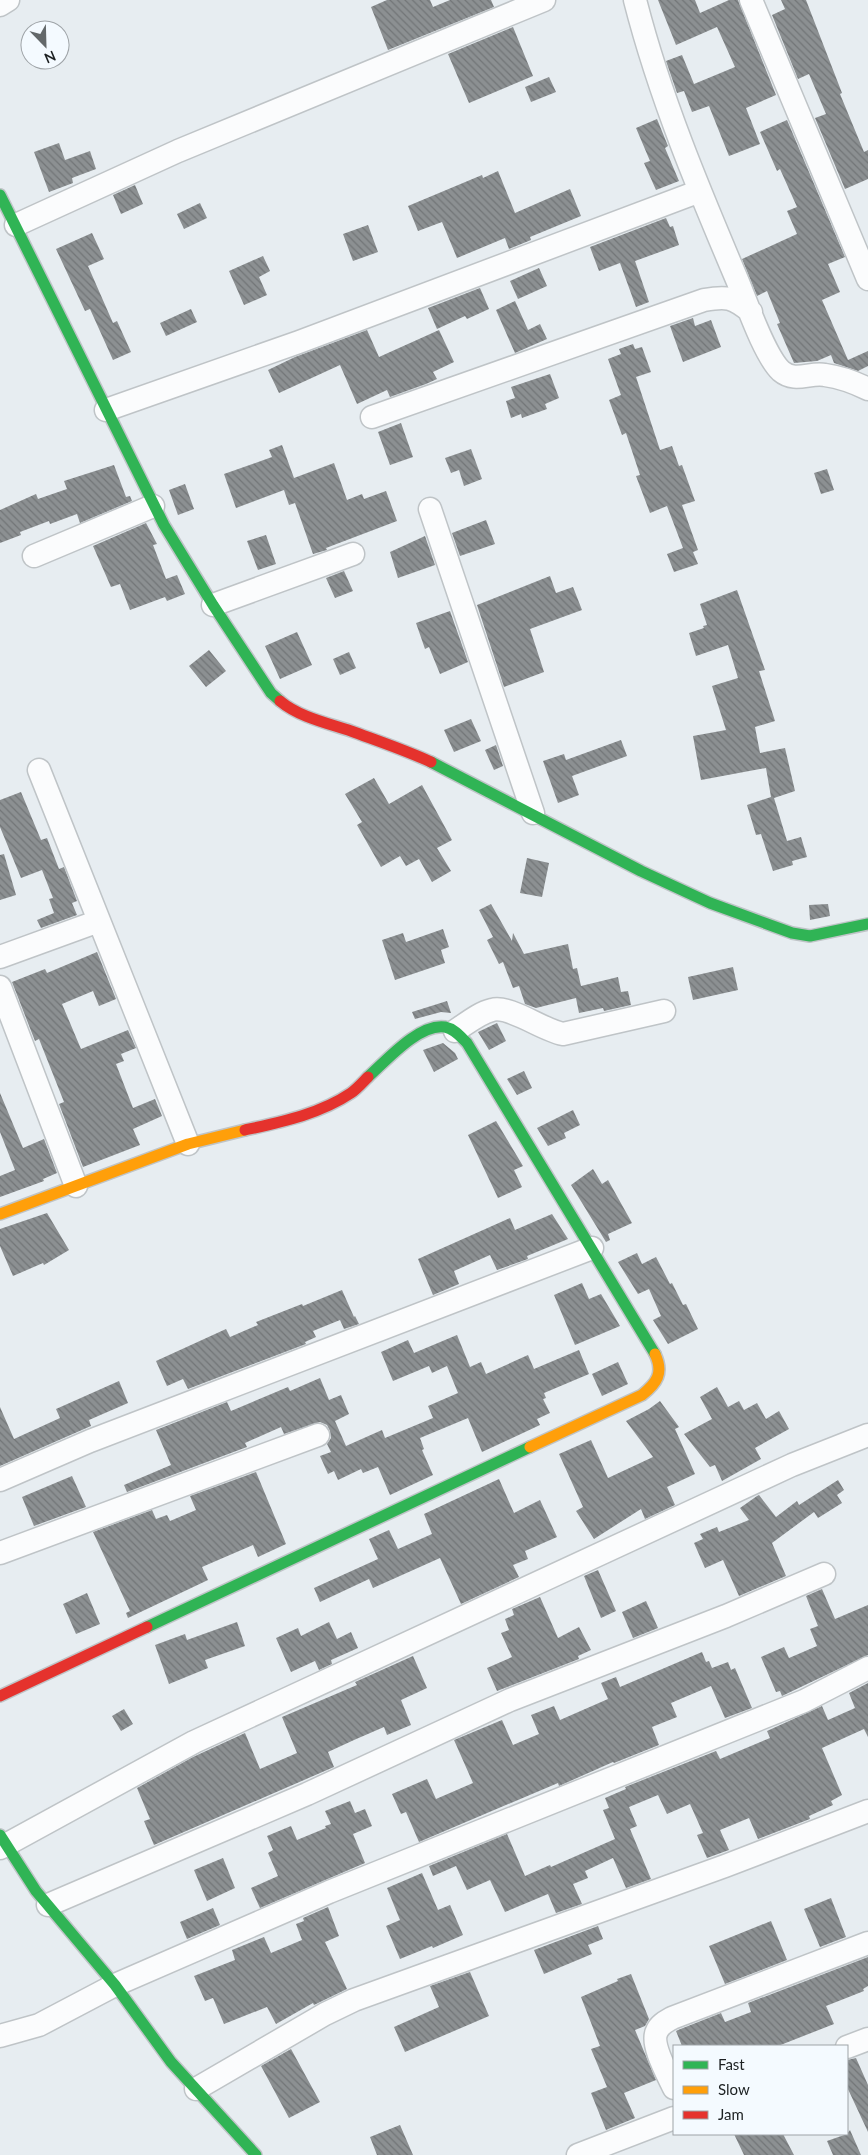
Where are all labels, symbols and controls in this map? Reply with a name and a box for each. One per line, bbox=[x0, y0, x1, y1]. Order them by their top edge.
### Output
north arrow bbox=[20, 20, 70, 70]
text: N bbox=[42, 47, 59, 67]
legend bbox=[673, 2045, 848, 2135]
text: Fast bbox=[718, 2055, 745, 2073]
text: Slow bbox=[718, 2080, 750, 2098]
text: Jam bbox=[718, 2105, 744, 2123]

